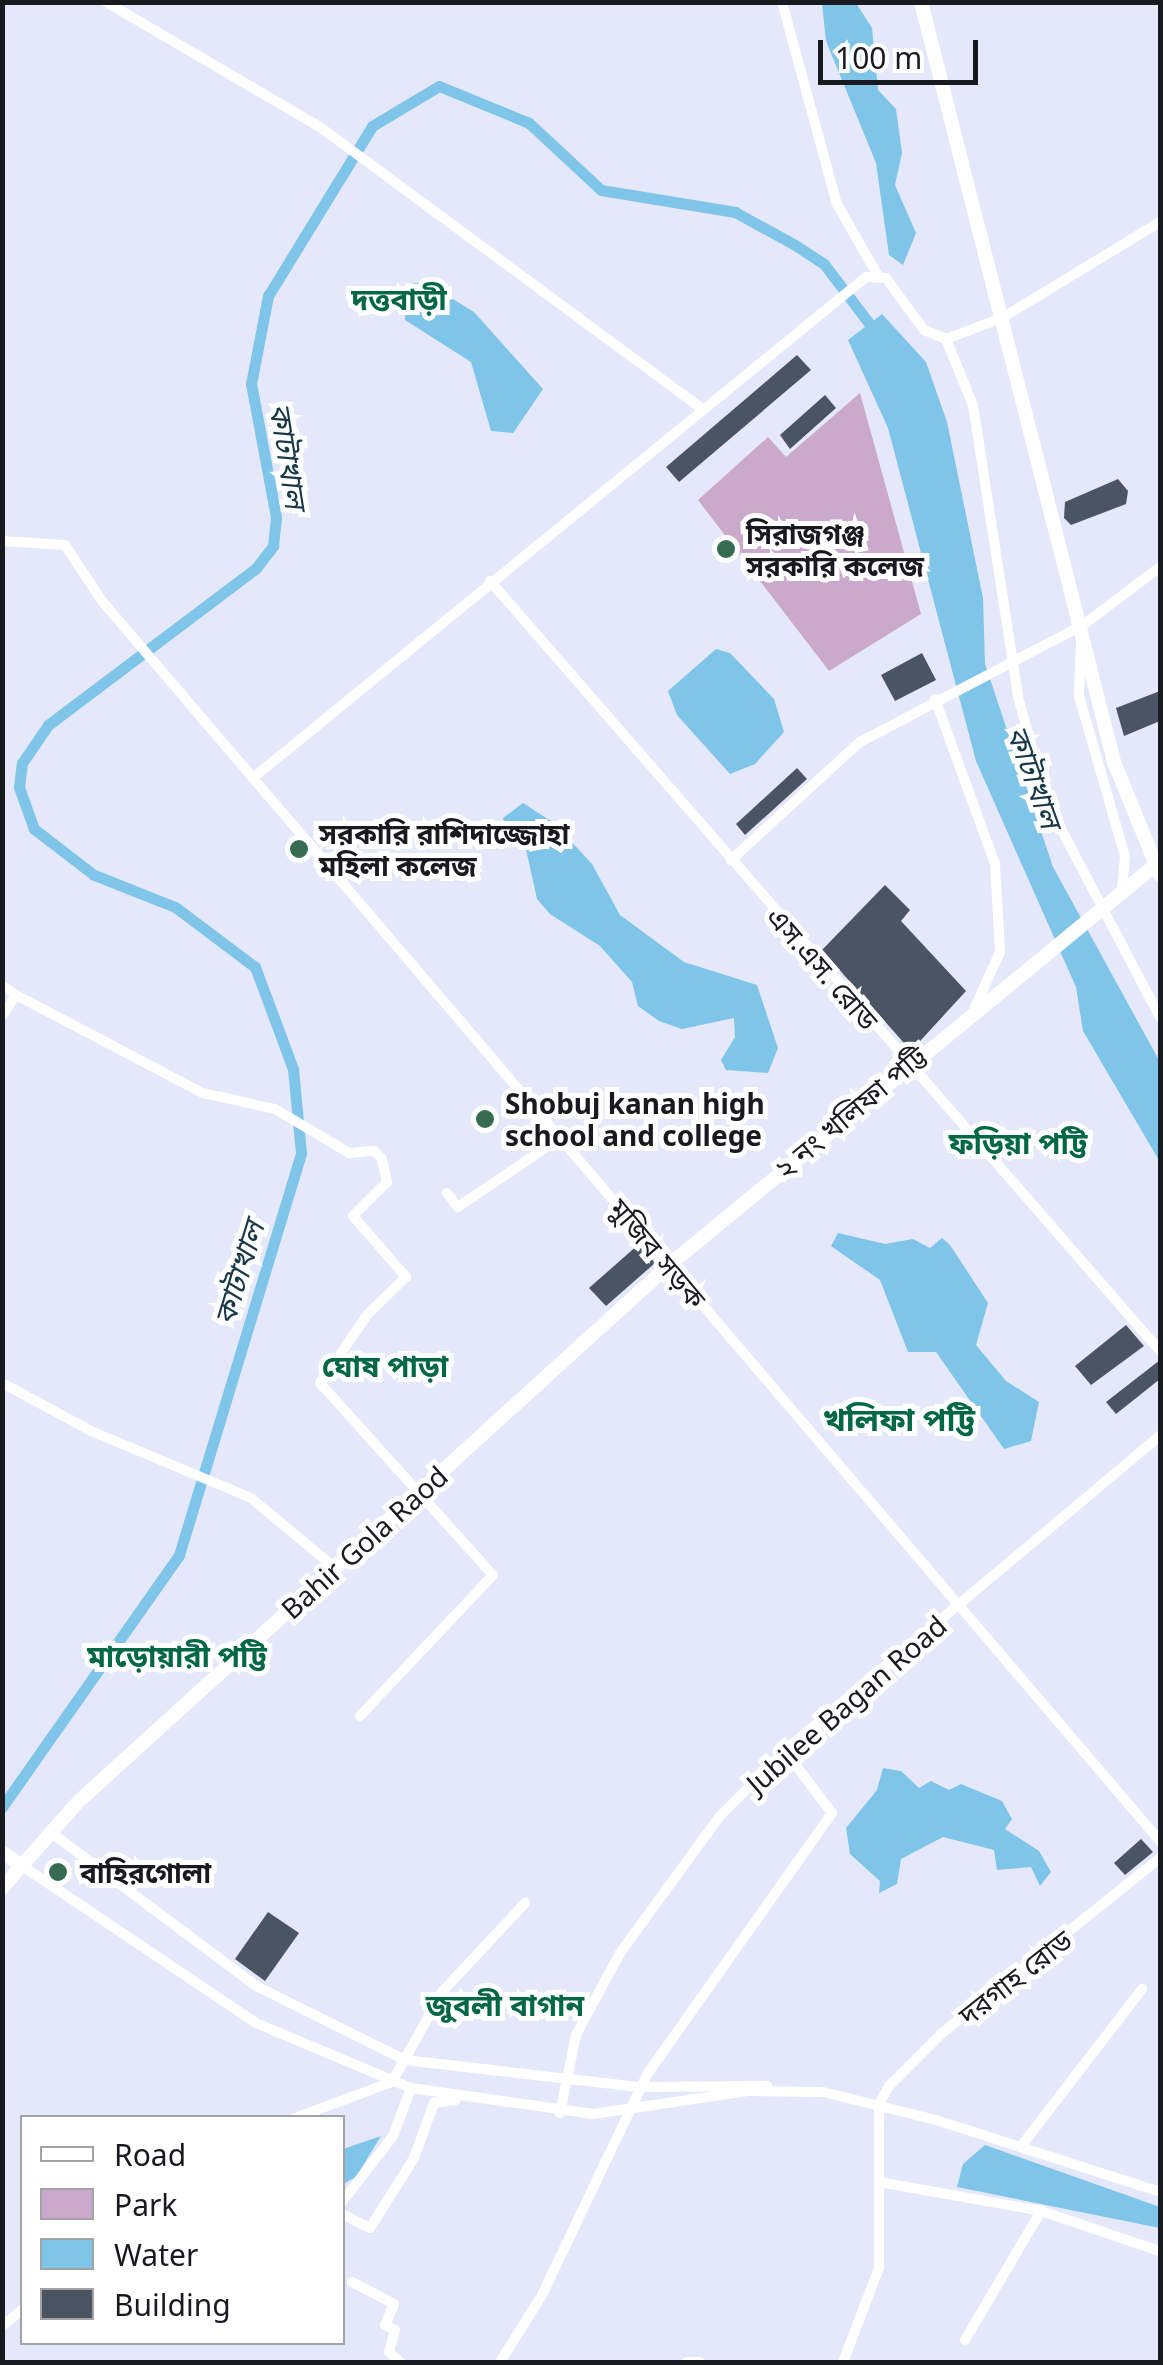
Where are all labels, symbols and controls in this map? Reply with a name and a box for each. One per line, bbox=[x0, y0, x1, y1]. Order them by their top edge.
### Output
scale bar bbox=[823, 20, 983, 82]
text: 100 m bbox=[835, 37, 922, 78]
district label: দত্তবাড়ী bbox=[351, 281, 447, 317]
water label: কাটাখাল bbox=[262, 401, 314, 511]
place label: সিরাজগঞ্জ সরকারি কলেজ bbox=[746, 516, 924, 582]
marker: সিরাজগঞ্জ সরকারি কলেজ bbox=[715, 538, 737, 560]
water label: কাটাখাল bbox=[999, 721, 1069, 833]
place label: সরকারি রাশিদাজ্জোহা মহিলা কলেজ bbox=[319, 816, 569, 882]
marker: সরকারি রাশিদাজ্জোহা মহিলা কলেজ bbox=[288, 838, 310, 860]
street label: এস.এস. রোড bbox=[760, 900, 886, 1036]
street label: ২ নং খলিফা পট্টি bbox=[767, 1039, 933, 1185]
place label: Shobuj kanan high school and college bbox=[505, 1086, 765, 1152]
marker: Shobuj kanan high school and college bbox=[474, 1108, 496, 1130]
district label: ফড়িয়া পট্টি bbox=[949, 1125, 1087, 1161]
street label: মুজিব সড়ক bbox=[602, 1191, 714, 1315]
water label: কাটাখাল bbox=[206, 1217, 272, 1329]
district label: ঘোষ পাড়া bbox=[322, 1348, 448, 1384]
district label: খলিফা পট্টি bbox=[823, 1400, 975, 1438]
street label: Bahir Gola Raod bbox=[274, 1459, 454, 1625]
street label: Jubilee Bagan Road bbox=[739, 1608, 953, 1800]
district label: মাড়োয়ারী পট্টি bbox=[87, 1638, 267, 1674]
place label: বাহিরগোলা bbox=[80, 1855, 211, 1889]
marker: বাহিরগোলা bbox=[45, 1859, 71, 1885]
street label: দরগাহ রোড bbox=[952, 1922, 1078, 2032]
district label: জুবলী বাগান bbox=[426, 1987, 584, 2023]
legend bbox=[20, 2115, 345, 2345]
text: Road bbox=[114, 2134, 186, 2175]
text: Park bbox=[114, 2184, 177, 2225]
text: Water bbox=[114, 2234, 198, 2275]
text: Building bbox=[114, 2284, 231, 2325]

